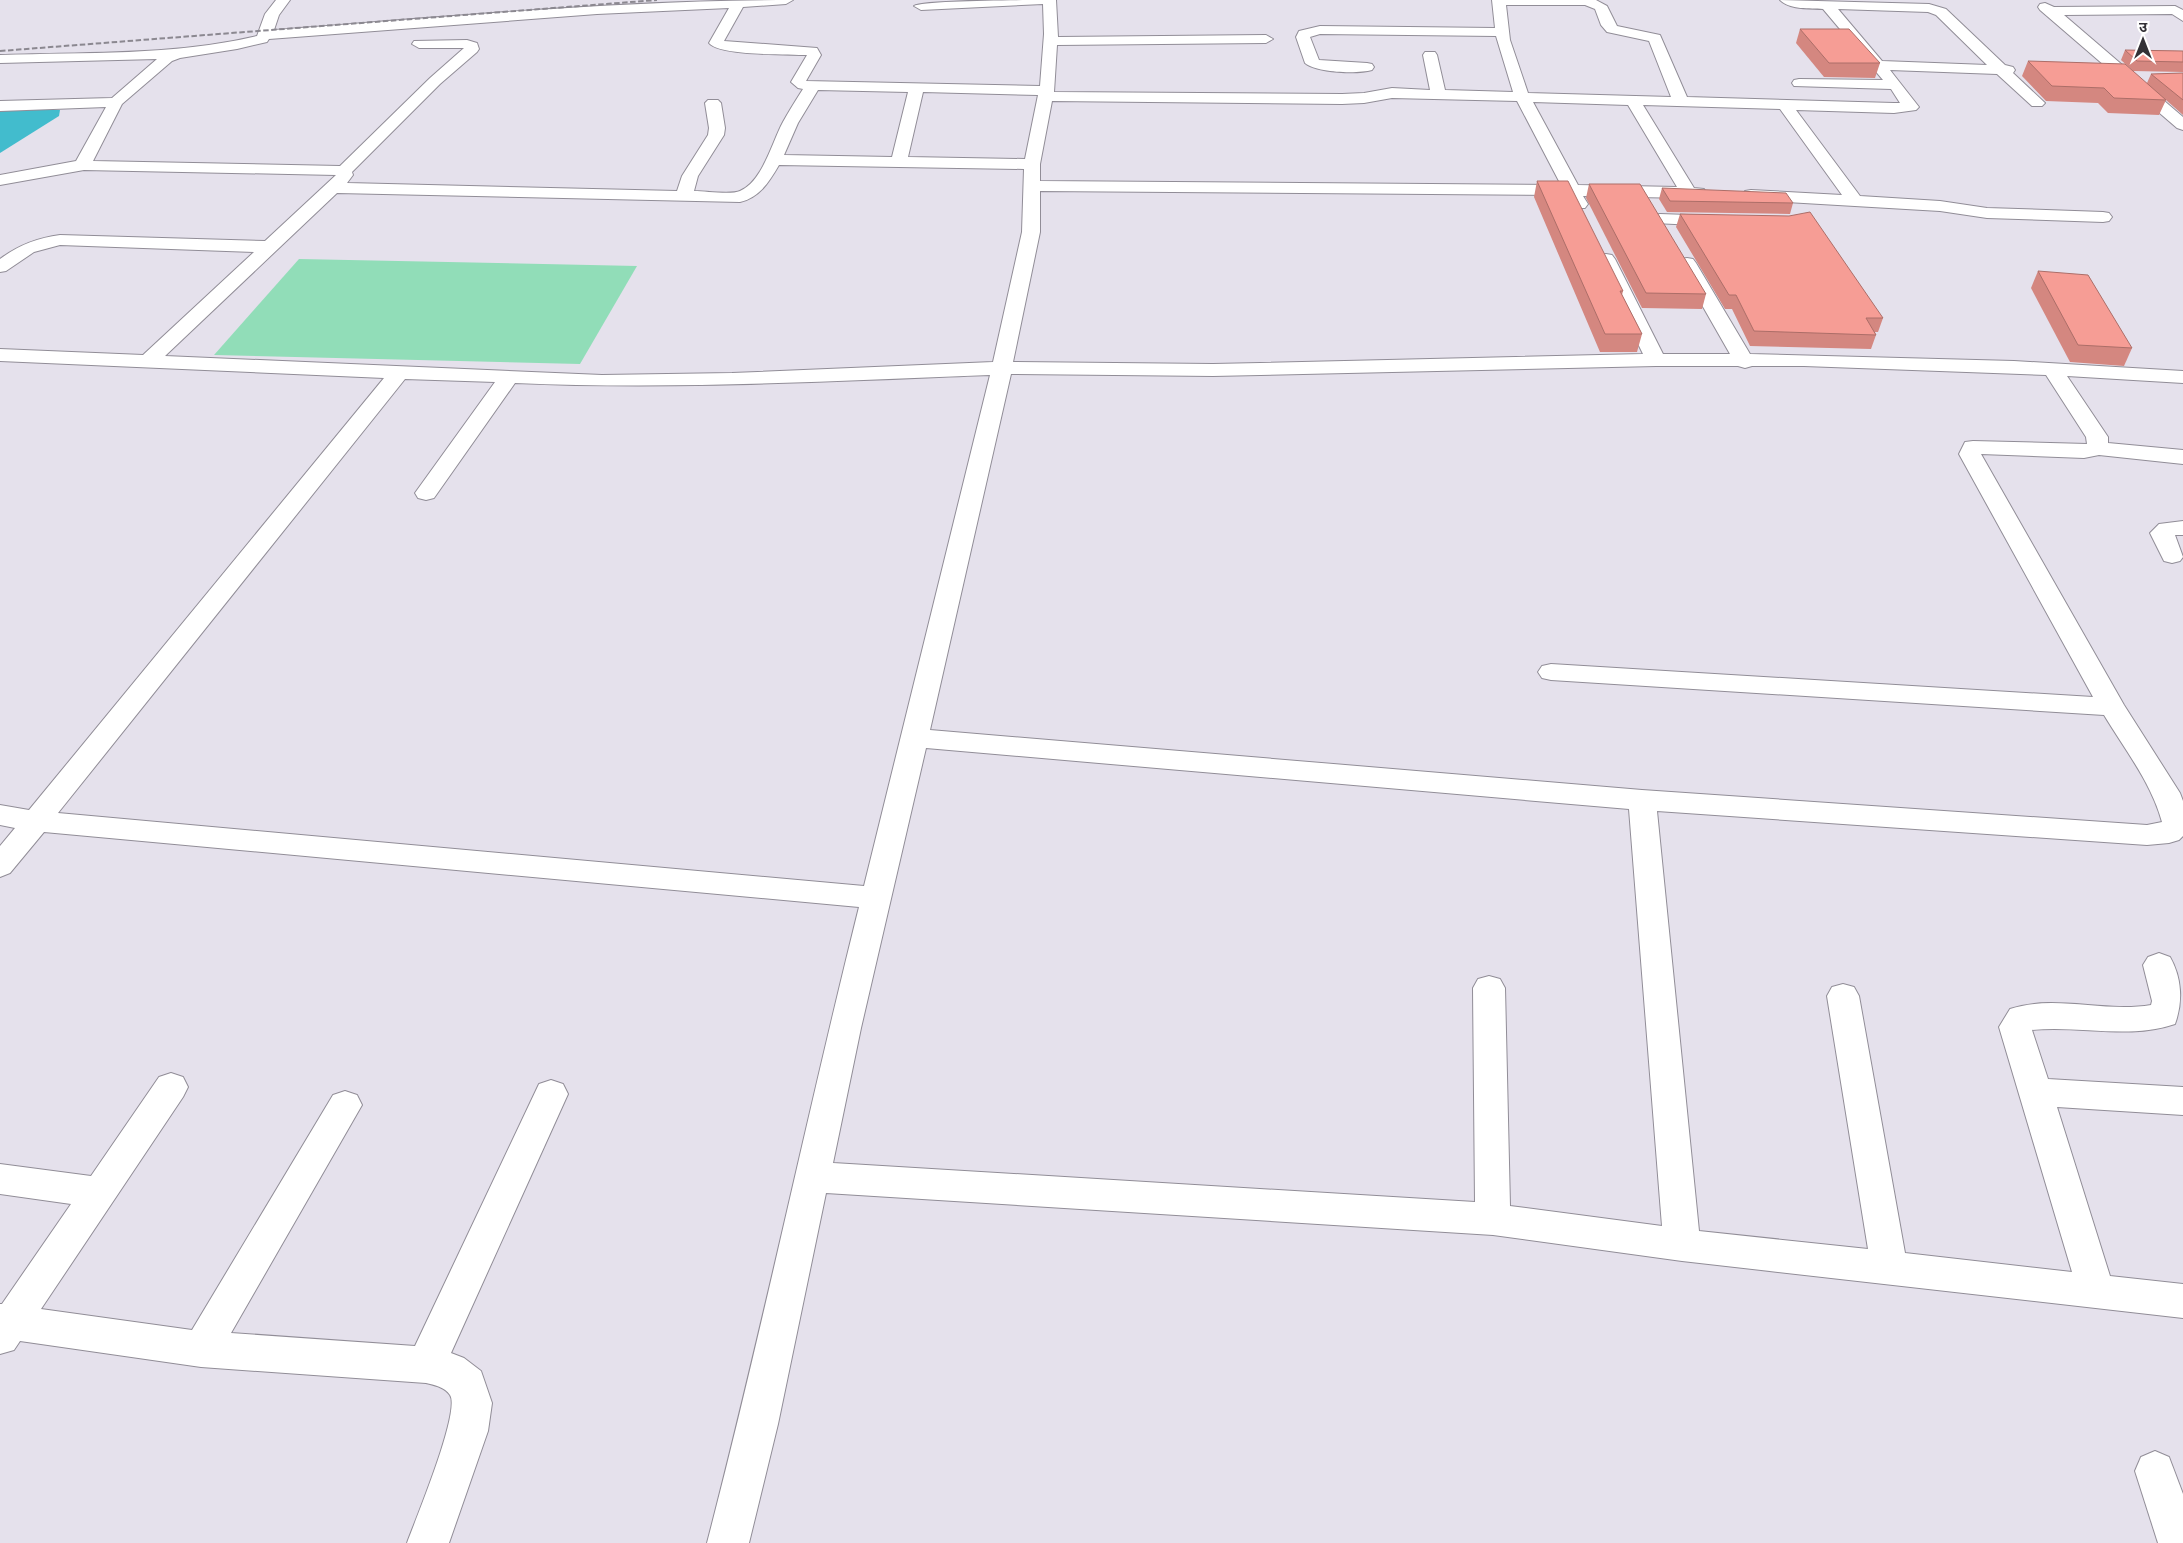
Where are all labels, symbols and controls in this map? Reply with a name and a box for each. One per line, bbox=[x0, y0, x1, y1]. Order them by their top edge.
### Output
north arrow bbox=[2118, 15, 2168, 65]
text: उ bbox=[2139, 19, 2148, 35]

